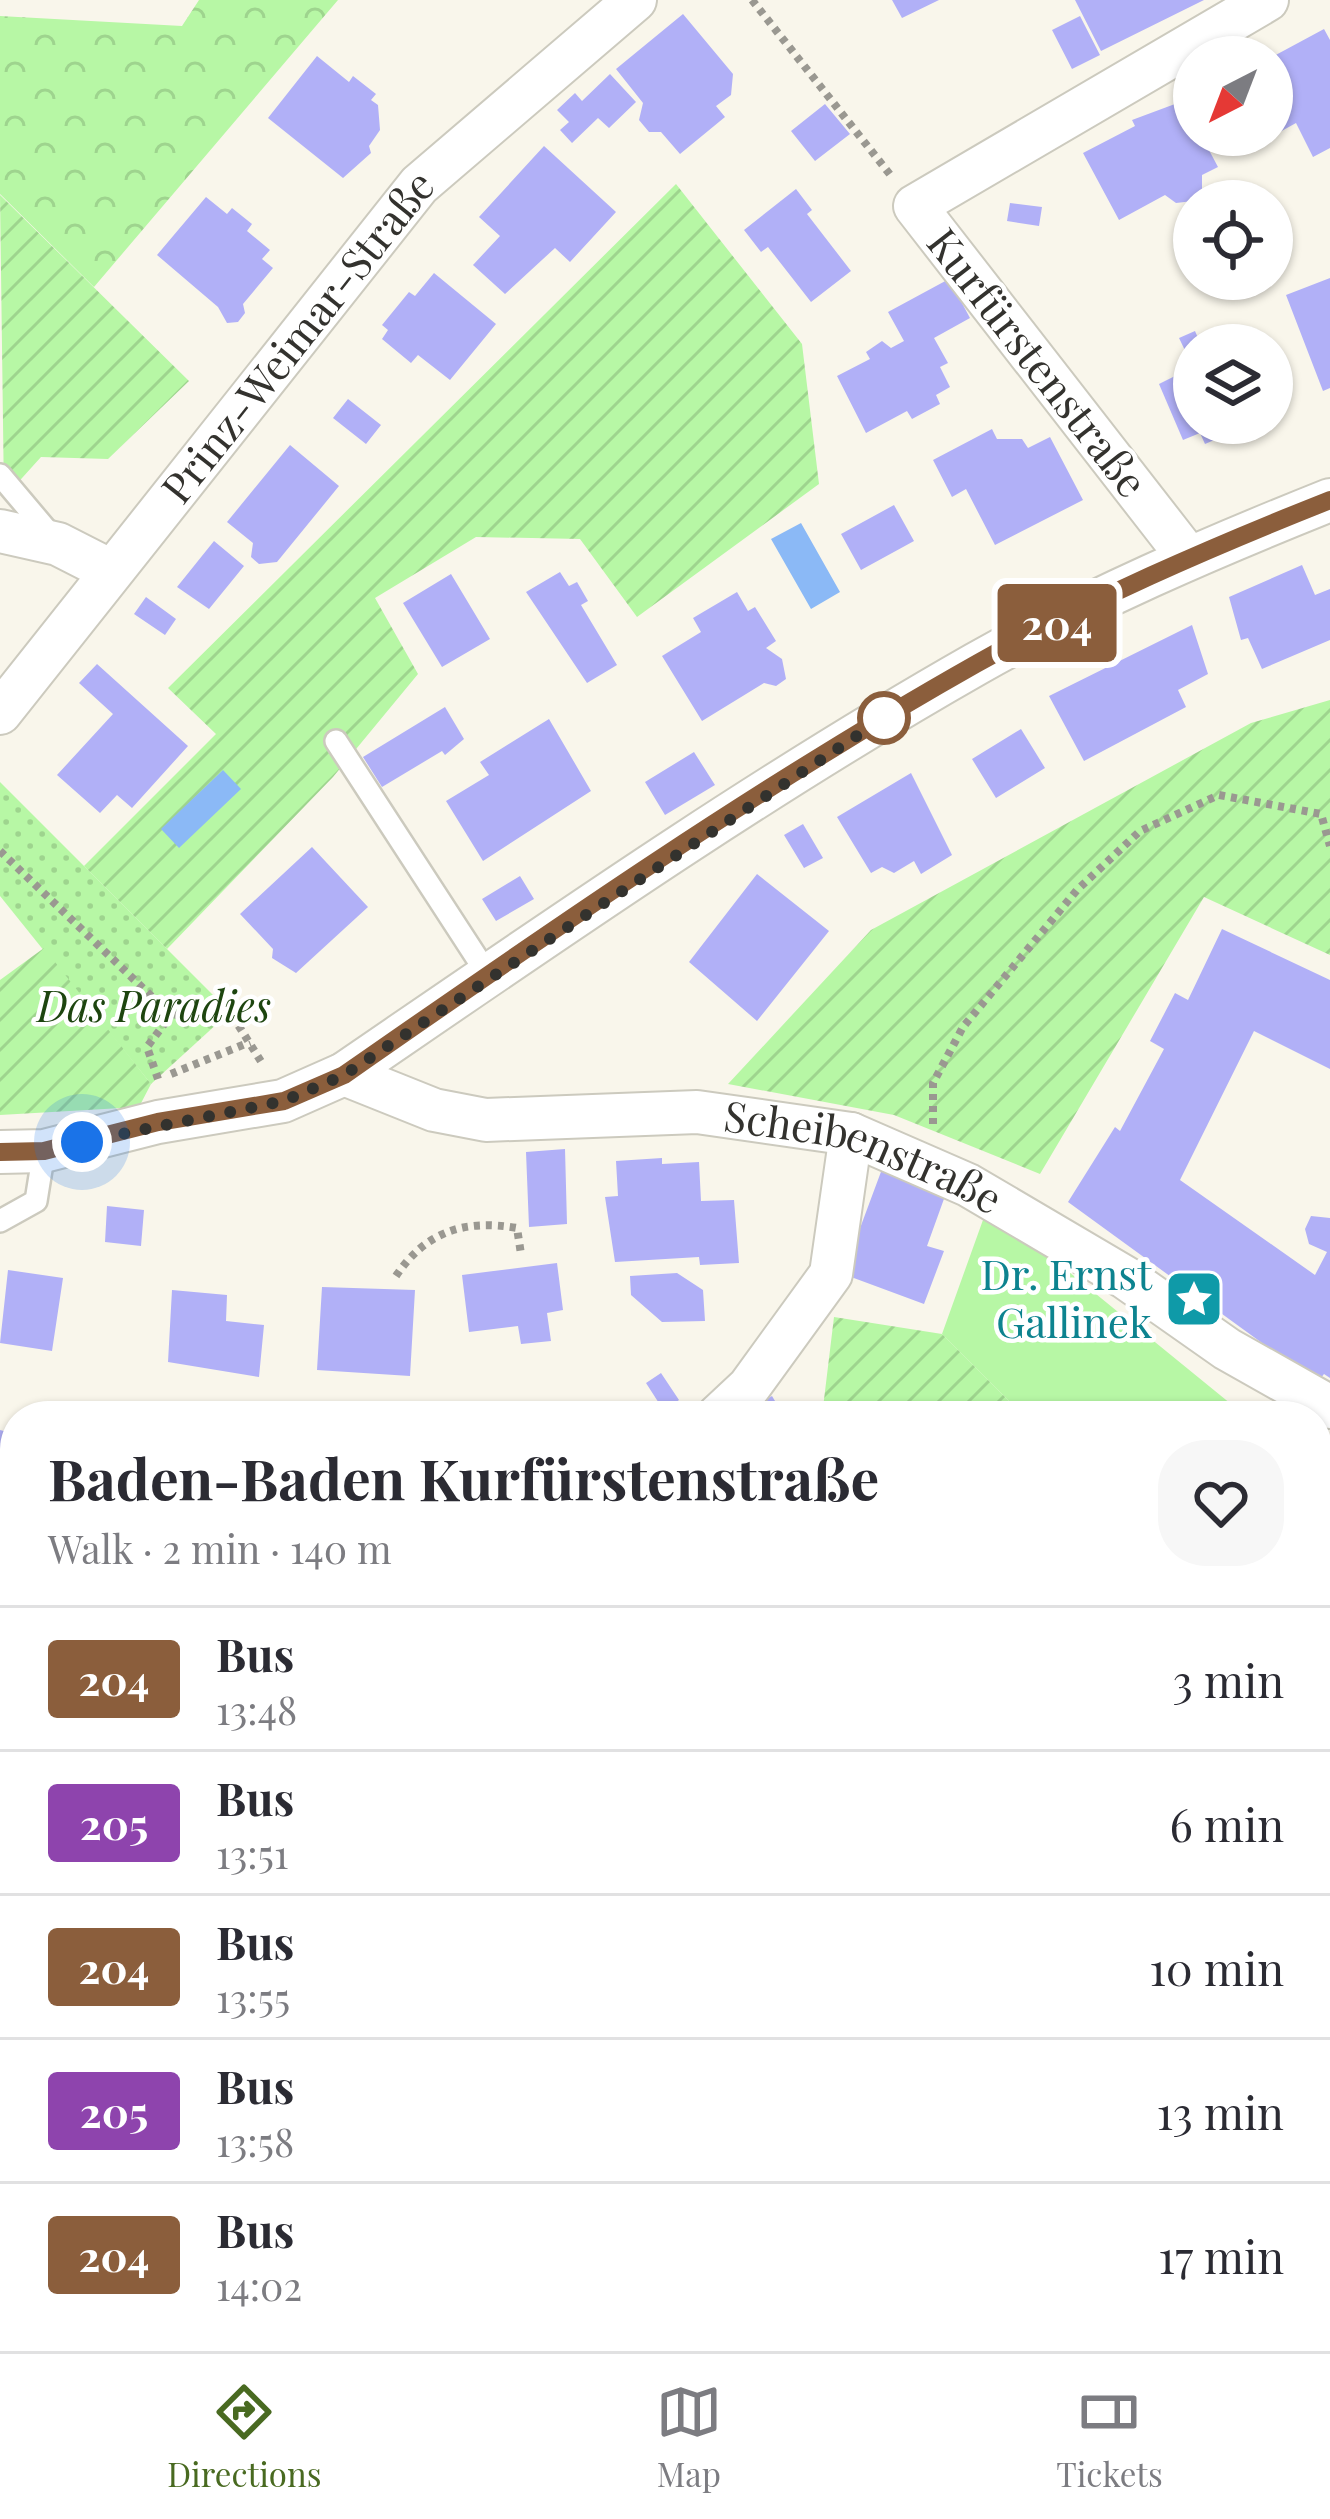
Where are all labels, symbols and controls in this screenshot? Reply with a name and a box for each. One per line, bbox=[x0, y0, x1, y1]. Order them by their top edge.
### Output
north arrow bbox=[1173, 36, 1293, 156]
map controls bbox=[1173, 36, 1293, 444]
street label: Prinz-Weimar-Straße bbox=[148, 155, 444, 514]
button: locate bbox=[1173, 180, 1293, 300]
street label: Kurfürstenstraße bbox=[916, 216, 1161, 508]
button: layers bbox=[1173, 324, 1293, 444]
line badge: 204 bbox=[988, 584, 1126, 662]
text: 204 bbox=[1022, 595, 1092, 651]
unlabelled marker bbox=[859, 693, 909, 743]
park label: Das Paradies bbox=[35, 977, 271, 1033]
street label: Scheibenstraße bbox=[721, 1086, 1013, 1225]
your location bbox=[52, 1112, 112, 1172]
place label: Dr. Ernst Gallinek bbox=[980, 1245, 1153, 1349]
place icon: Dr. Ernst Gallinek bbox=[1163, 1268, 1225, 1330]
text: Baden-Baden Kurfürstenstraße bbox=[48, 1439, 879, 1515]
button: heart bbox=[1158, 1440, 1284, 1566]
text: Walk · 2 min · 140 m bbox=[48, 1522, 392, 1574]
text: Bus bbox=[216, 1623, 294, 1683]
text: 3 min bbox=[1172, 1649, 1284, 1709]
text: 204 bbox=[79, 1651, 149, 1707]
text: 13:48 bbox=[216, 1683, 297, 1735]
text: Bus bbox=[216, 1767, 294, 1827]
text: 6 min bbox=[1170, 1793, 1284, 1853]
text: 205 bbox=[80, 1795, 148, 1851]
text: 13:51 bbox=[216, 1827, 288, 1879]
text: Bus bbox=[216, 1911, 294, 1971]
text: 10 min bbox=[1149, 1937, 1284, 1997]
text: 204 bbox=[79, 1939, 149, 1995]
text: 13:55 bbox=[216, 1971, 290, 2023]
text: Bus bbox=[216, 2055, 294, 2115]
text: 13 min bbox=[1157, 2081, 1284, 2141]
text: 205 bbox=[80, 2083, 148, 2139]
text: 13:58 bbox=[216, 2115, 294, 2167]
text: Bus bbox=[216, 2199, 294, 2259]
text: 17 min bbox=[1158, 2225, 1284, 2285]
text: 204 bbox=[79, 2227, 149, 2283]
text: 14:02 bbox=[216, 2259, 302, 2311]
tab: Directions bbox=[167, 2379, 321, 2495]
tab: Map bbox=[656, 2379, 722, 2495]
tab: Tickets bbox=[1056, 2379, 1163, 2495]

